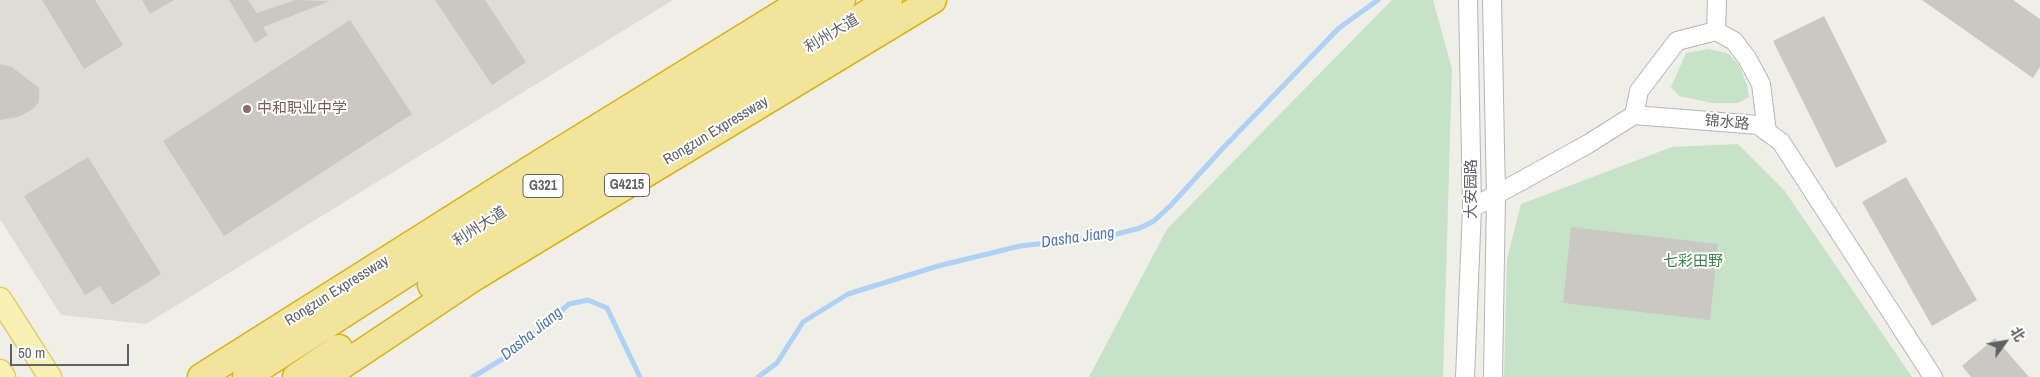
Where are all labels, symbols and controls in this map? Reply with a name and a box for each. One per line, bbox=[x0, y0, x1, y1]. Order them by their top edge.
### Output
street label: 利州大道 bbox=[802, 11, 862, 57]
street label: Rongzun Expressway bbox=[660, 93, 772, 169]
place label: 中和职业中学 bbox=[257, 100, 347, 118]
marker: 中和职业中学 bbox=[241, 103, 253, 115]
street label: 锦水路 bbox=[1704, 112, 1750, 134]
street label: 大安园路 bbox=[1463, 159, 1481, 219]
road number: G4215 bbox=[604, 174, 650, 196]
road number: G321 bbox=[523, 175, 563, 198]
street label: 利州大道 bbox=[450, 203, 510, 251]
water label: Dasha Jiang bbox=[1040, 223, 1116, 253]
street label: Rongzun Expressway bbox=[282, 252, 392, 330]
park label: 七彩田野 bbox=[1663, 253, 1723, 271]
water label: Dasha Jiang bbox=[497, 303, 567, 365]
north arrow bbox=[1980, 317, 2030, 367]
text: 北 bbox=[2006, 323, 2029, 345]
scale bar bbox=[12, 334, 131, 366]
text: 50 m bbox=[18, 342, 45, 363]

